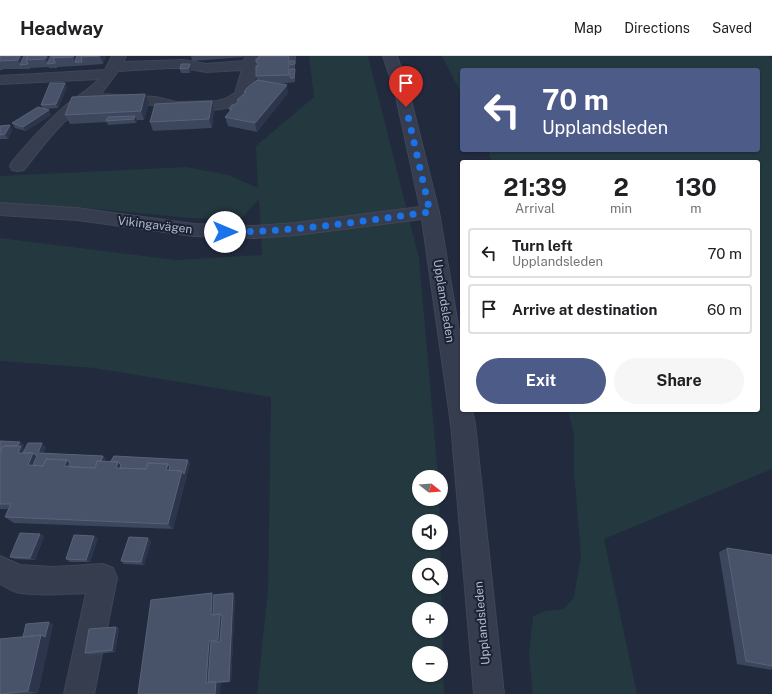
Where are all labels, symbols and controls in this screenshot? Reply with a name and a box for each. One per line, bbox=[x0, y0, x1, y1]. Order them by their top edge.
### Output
text: Headway bbox=[20, 17, 103, 39]
text: Map bbox=[574, 20, 602, 36]
text: Directions bbox=[624, 20, 690, 36]
text: Saved bbox=[712, 20, 752, 36]
pin bbox=[389, 66, 423, 107]
icon: arrive bbox=[395, 72, 417, 94]
text: 70 m bbox=[542, 83, 609, 116]
icon: left bbox=[476, 84, 528, 136]
text: Upplandsleden bbox=[542, 117, 668, 138]
text: 21:39 bbox=[503, 173, 567, 201]
text: 2 bbox=[613, 173, 629, 201]
text: 130 bbox=[675, 173, 717, 201]
text: Arrival bbox=[515, 201, 555, 216]
text: min bbox=[610, 201, 632, 216]
text: m bbox=[690, 201, 702, 216]
position arrow bbox=[204, 211, 246, 253]
street label: Vikingavägen bbox=[117, 213, 193, 237]
text: Turn left bbox=[512, 237, 573, 254]
icon: left bbox=[478, 242, 500, 264]
text: 70 m bbox=[707, 245, 742, 262]
text: Upplandsleden bbox=[512, 254, 603, 269]
street label: Upplandsleden bbox=[431, 258, 458, 344]
icon: arrive bbox=[478, 298, 500, 320]
text: Arrive at destination bbox=[512, 301, 657, 318]
text: 60 m bbox=[707, 301, 742, 318]
button: Exit bbox=[476, 358, 606, 404]
button: Share bbox=[614, 358, 744, 404]
north arrow bbox=[412, 470, 448, 506]
map controls bbox=[412, 470, 448, 682]
button: sound bbox=[412, 514, 448, 550]
button: search bbox=[412, 558, 448, 594]
street label: Upplandsleden bbox=[471, 580, 493, 665]
button: + bbox=[412, 602, 448, 638]
button: − bbox=[412, 646, 448, 682]

